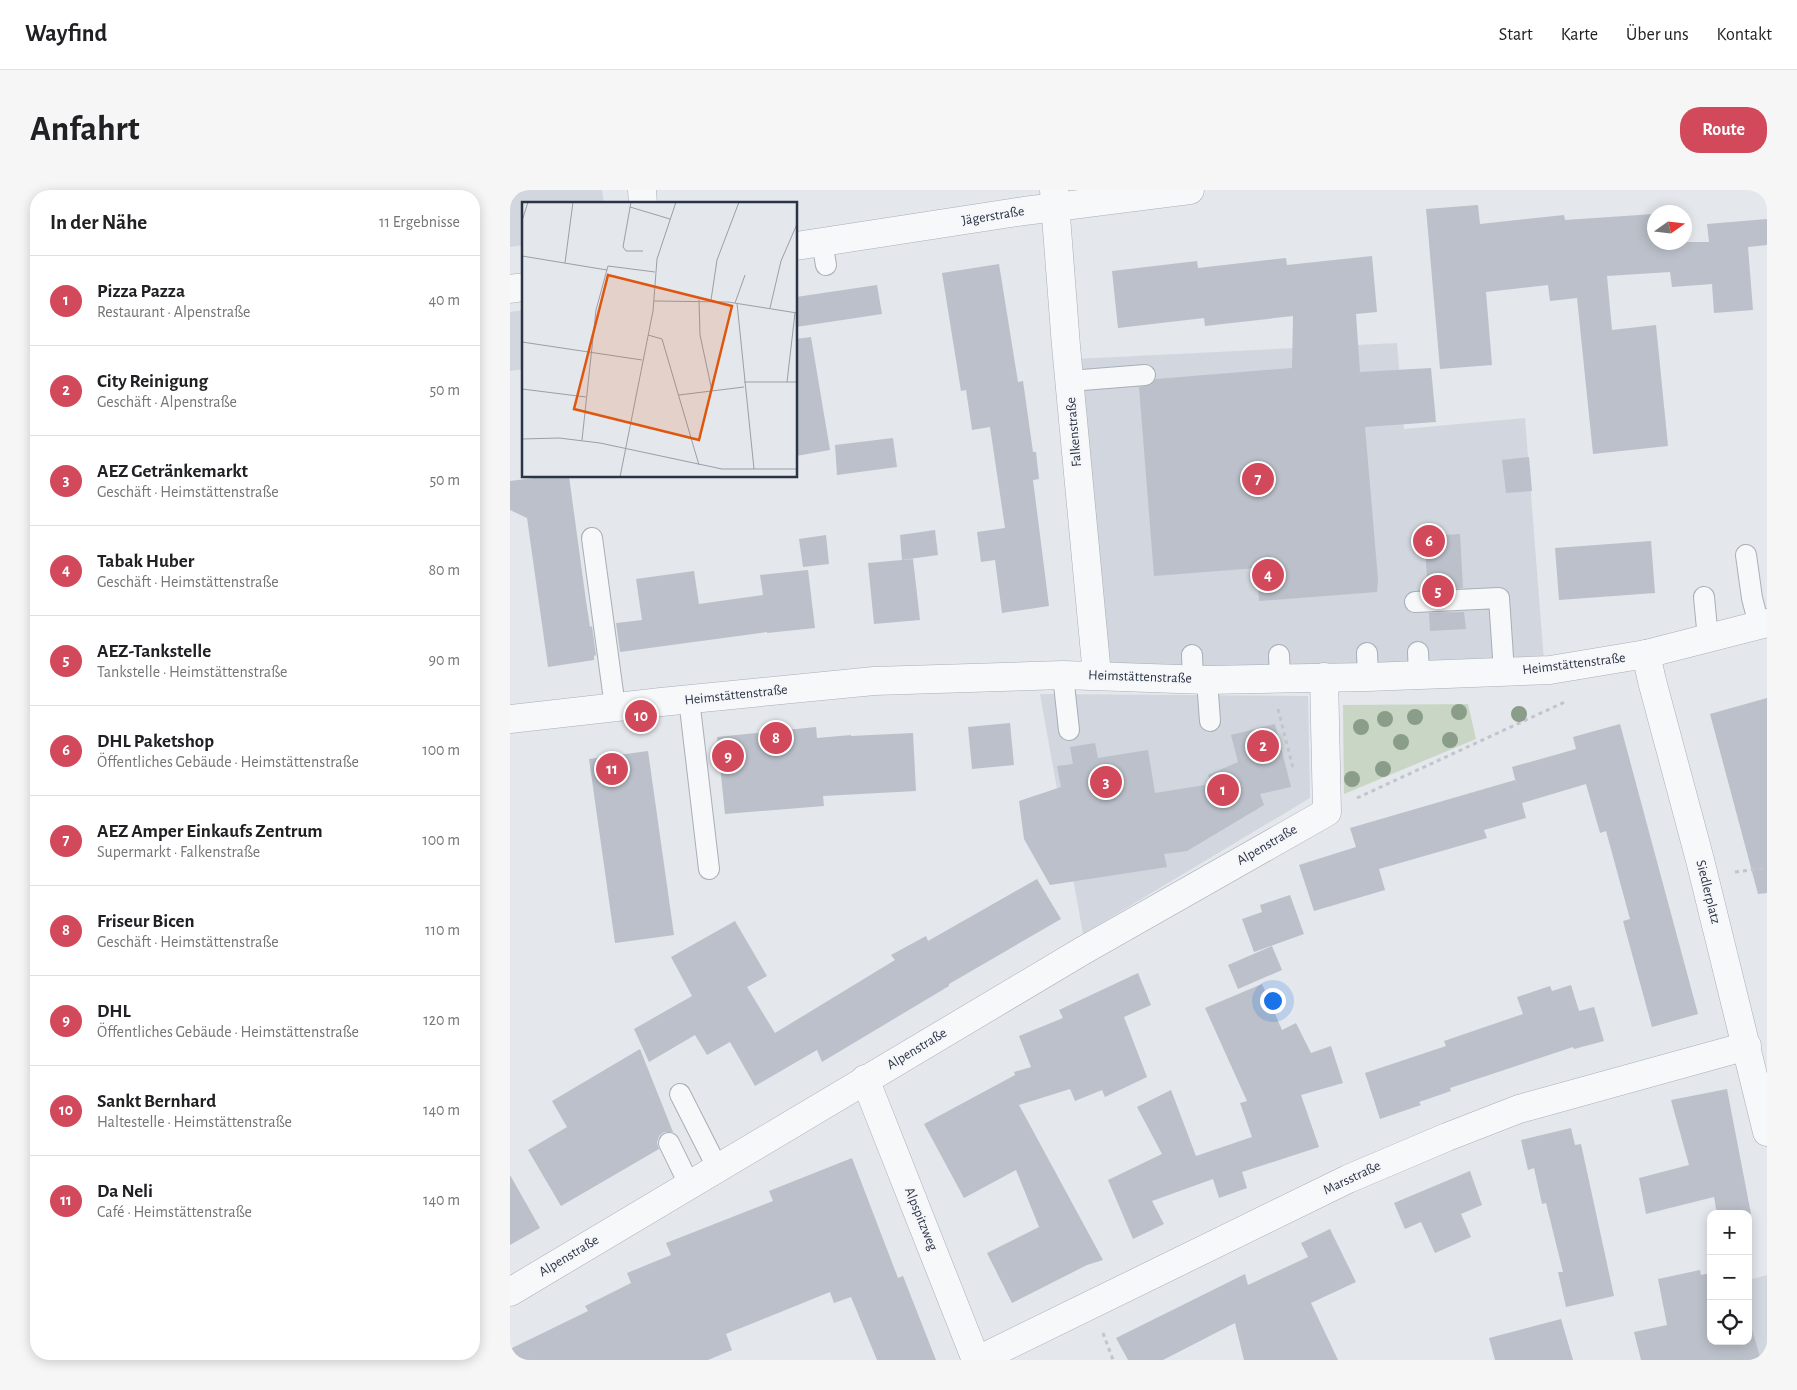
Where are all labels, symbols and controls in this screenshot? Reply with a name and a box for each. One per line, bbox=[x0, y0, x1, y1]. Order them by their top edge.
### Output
text: Wayfind bbox=[25, 22, 107, 46]
text: Start bbox=[1499, 26, 1533, 44]
text: Karte bbox=[1561, 26, 1598, 44]
text: Über uns bbox=[1626, 26, 1689, 44]
text: Kontakt bbox=[1717, 26, 1772, 44]
button: Route bbox=[1680, 107, 1767, 153]
text: Anfahrt bbox=[30, 112, 140, 147]
inset map bbox=[522, 202, 798, 478]
street label: Jägerstraße bbox=[961, 204, 1025, 228]
north arrow bbox=[1647, 205, 1692, 250]
text: In der Nähe bbox=[50, 212, 147, 233]
text: 11 Ergebnisse bbox=[379, 214, 460, 230]
text: Pizza Pazza bbox=[97, 282, 185, 301]
text: 1 bbox=[63, 292, 69, 308]
text: 40 m bbox=[428, 292, 460, 308]
text: Restaurant · Alpenstraße bbox=[97, 304, 250, 320]
text: City Reinigung bbox=[97, 372, 208, 391]
text: 2 bbox=[62, 382, 70, 398]
text: 50 m bbox=[429, 382, 460, 398]
text: Geschäft · Alpenstraße bbox=[97, 394, 237, 410]
street label: Falkenstraße bbox=[1064, 396, 1084, 468]
pin: 7 bbox=[1242, 460, 1274, 498]
text: AEZ Getränkemarkt bbox=[97, 462, 248, 481]
text: 3 bbox=[63, 472, 69, 488]
text: 50 m bbox=[429, 472, 460, 488]
text: Geschäft · Heimstättenstraße bbox=[97, 484, 279, 500]
pin: 6 bbox=[1413, 522, 1445, 560]
text: Tabak Huber bbox=[97, 552, 194, 571]
pin: 4 bbox=[1252, 556, 1284, 594]
text: 4 bbox=[62, 562, 70, 578]
text: 80 m bbox=[429, 562, 460, 578]
pin: 5 bbox=[1422, 572, 1454, 610]
text: Geschäft · Heimstättenstraße bbox=[97, 574, 279, 590]
text: AEZ-Tankstelle bbox=[97, 642, 211, 661]
street label: Heimstättenstraße bbox=[1522, 651, 1626, 677]
text: 5 bbox=[63, 652, 69, 668]
text: 90 m bbox=[429, 652, 460, 668]
text: Tankstelle · Heimstättenstraße bbox=[97, 664, 287, 680]
street label: Heimstättenstraße bbox=[1088, 668, 1192, 686]
street label: Heimstättenstraße bbox=[684, 683, 788, 707]
pin: 10 bbox=[625, 697, 657, 735]
pin: 8 bbox=[760, 719, 792, 757]
pin: 2 bbox=[1247, 727, 1279, 765]
text: DHL Paketshop bbox=[97, 732, 214, 751]
pin: 9 bbox=[712, 737, 744, 775]
text: 6 bbox=[62, 742, 70, 758]
text: 100 m bbox=[422, 742, 460, 758]
pin: 11 bbox=[596, 750, 628, 788]
text: Öffentliches Gebäude · Heimstättenstraße bbox=[97, 754, 359, 770]
pin: 3 bbox=[1090, 763, 1122, 801]
pin: 1 bbox=[1207, 771, 1239, 809]
text: AEZ Amper Einkaufs Zentrum bbox=[97, 822, 323, 841]
street label: Alpenstraße bbox=[1234, 822, 1300, 868]
text: 7 bbox=[63, 832, 69, 848]
text: 100 m bbox=[422, 832, 460, 848]
text: Supermarkt · Falkenstraße bbox=[97, 844, 260, 860]
street label: Siedlerplatz bbox=[1693, 859, 1723, 926]
text: Friseur Bicen bbox=[97, 912, 195, 931]
text: 8 bbox=[62, 922, 70, 938]
text: 110 m bbox=[425, 922, 460, 938]
text: Geschäft · Heimstättenstraße bbox=[97, 934, 279, 950]
your location bbox=[1260, 988, 1286, 1014]
text: DHL bbox=[97, 1002, 131, 1021]
text: 9 bbox=[62, 1012, 70, 1028]
text: 120 m bbox=[423, 1012, 460, 1028]
text: Öffentliches Gebäude · Heimstättenstraße bbox=[97, 1024, 359, 1040]
street label: Alpenstraße bbox=[885, 1026, 949, 1072]
text: Sankt Bernhard bbox=[97, 1092, 216, 1111]
text: 10 bbox=[59, 1102, 73, 1118]
text: 140 m bbox=[423, 1102, 460, 1118]
text: Haltestelle · Heimstättenstraße bbox=[97, 1114, 292, 1130]
street label: Marsstraße bbox=[1321, 1159, 1383, 1197]
text: Da Neli bbox=[97, 1182, 153, 1201]
street label: Alpspitzweg bbox=[902, 1185, 940, 1253]
text: 11 bbox=[60, 1192, 72, 1208]
text: 140 m bbox=[423, 1192, 460, 1208]
text: Café · Heimstättenstraße bbox=[97, 1204, 252, 1220]
map controls bbox=[1707, 1210, 1752, 1345]
button: + bbox=[1707, 1210, 1752, 1255]
street label: Alpenstraße bbox=[537, 1233, 601, 1279]
button: − bbox=[1707, 1255, 1752, 1300]
button: locate bbox=[1707, 1300, 1752, 1345]

